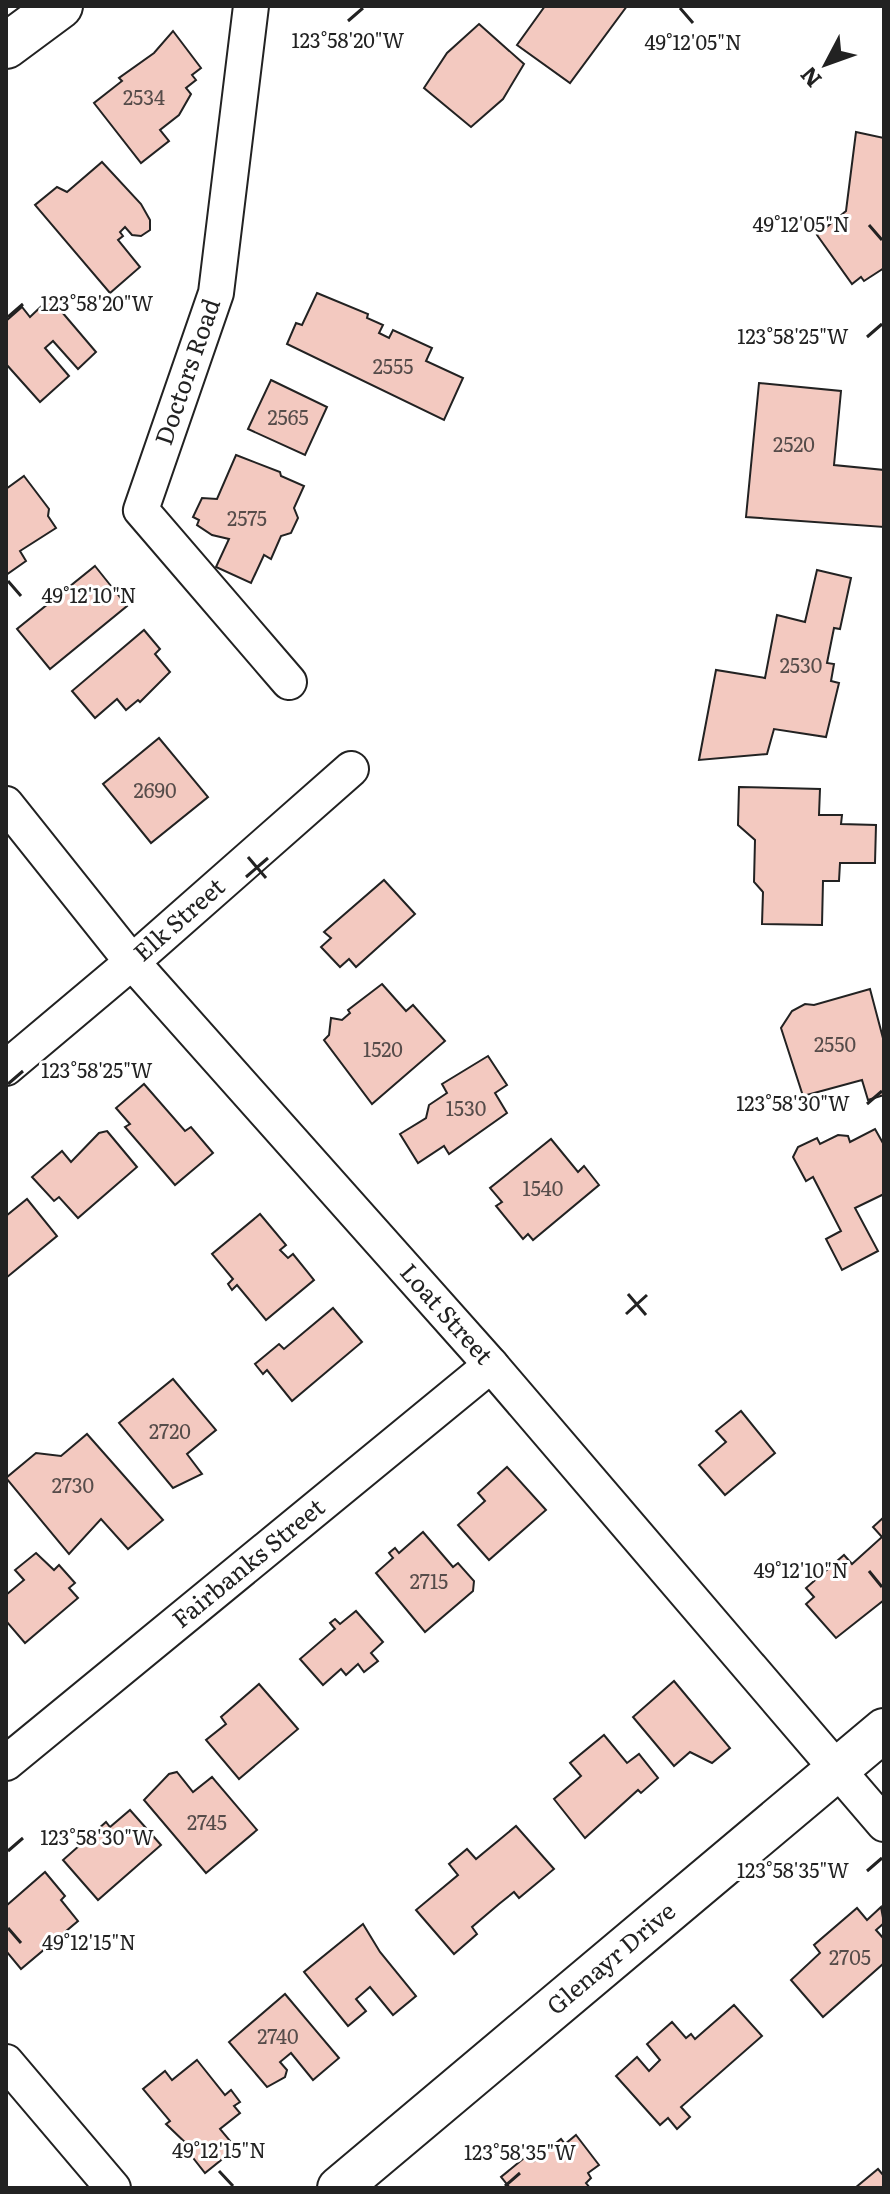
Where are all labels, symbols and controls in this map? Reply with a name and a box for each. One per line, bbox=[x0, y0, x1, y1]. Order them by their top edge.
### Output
text: 123°58'20"W bbox=[292, 24, 405, 54]
north arrow bbox=[786, 24, 866, 104]
text: 49°12'05"N bbox=[644, 26, 742, 56]
text: N bbox=[791, 60, 828, 96]
house number: 2534 bbox=[123, 81, 165, 111]
text: 49°12'05"N bbox=[752, 208, 850, 238]
text: 123°58'20"W bbox=[41, 287, 154, 317]
street label: Doctors Road bbox=[144, 293, 227, 449]
text: 123°58'25"W bbox=[737, 320, 849, 350]
house number: 2555 bbox=[373, 350, 413, 380]
house number: 2565 bbox=[267, 401, 309, 431]
house number: 2520 bbox=[773, 428, 815, 458]
house number: 2575 bbox=[227, 502, 267, 532]
text: 49°12'10"N bbox=[41, 579, 137, 609]
house number: 2530 bbox=[780, 649, 822, 679]
house number: 2690 bbox=[134, 774, 176, 804]
street label: Elk Street bbox=[125, 868, 231, 968]
house number: 2550 bbox=[814, 1028, 856, 1058]
house number: 1520 bbox=[363, 1033, 403, 1063]
text: 123°58'25"W bbox=[41, 1054, 153, 1084]
text: 123°58'30"W bbox=[736, 1087, 850, 1117]
house number: 1530 bbox=[446, 1092, 486, 1122]
house number: 1540 bbox=[523, 1172, 563, 1202]
street label: Loat Street bbox=[393, 1254, 503, 1371]
house number: 2720 bbox=[149, 1415, 191, 1445]
house number: 2730 bbox=[52, 1469, 94, 1499]
street label: Fairbanks Street bbox=[163, 1489, 331, 1635]
text: 49°12'10"N bbox=[753, 1554, 849, 1584]
house number: 2715 bbox=[410, 1565, 448, 1595]
house number: 2745 bbox=[187, 1806, 227, 1836]
text: 123°58'30"W bbox=[40, 1821, 154, 1851]
text: 123°58'35"W bbox=[737, 1854, 849, 1884]
street label: Glenayr Drive bbox=[538, 1893, 682, 2021]
text: 49°12'15"N bbox=[42, 1926, 136, 1956]
house number: 2705 bbox=[829, 1941, 871, 1971]
house number: 2740 bbox=[257, 2020, 299, 2050]
text: 49°12'15"N bbox=[172, 2134, 266, 2164]
text: 123°58'35"W bbox=[464, 2136, 576, 2166]

